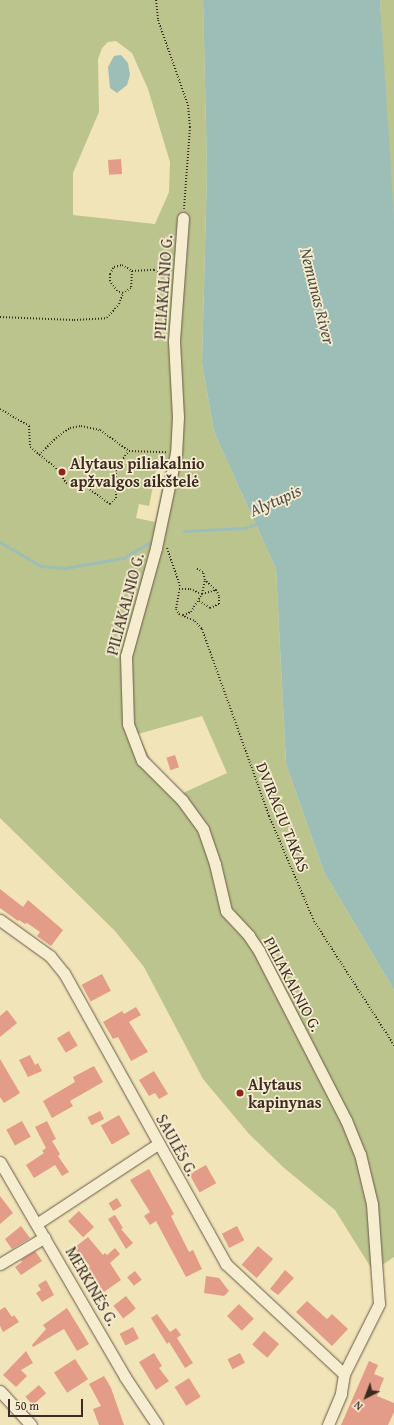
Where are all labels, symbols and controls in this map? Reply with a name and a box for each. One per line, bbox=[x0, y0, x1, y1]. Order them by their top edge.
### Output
street label: PILIAKALNIO G. bbox=[150, 234, 176, 340]
water label: Nemunas River bbox=[296, 246, 340, 346]
place label: Alytaus piliakalnio apžvalgos aikštelė bbox=[70, 453, 205, 491]
marker: Alytaus piliakalnio apžvalgos aikštelė bbox=[57, 467, 67, 477]
water label: Alytupis bbox=[246, 480, 304, 520]
street label: PILIAKALNIO G. bbox=[102, 551, 148, 657]
street label: DVIRACIU TAKAS bbox=[252, 759, 314, 875]
street label: PILIAKALNIO G. bbox=[260, 933, 326, 1035]
place label: Alytaus kapinynas bbox=[248, 1074, 322, 1112]
marker: Alytaus kapinynas bbox=[235, 1088, 245, 1098]
street label: SAULĖS G. bbox=[152, 1111, 202, 1179]
street label: MERKINĖS G. bbox=[62, 1243, 122, 1329]
north arrow bbox=[346, 1377, 386, 1417]
scale bar bbox=[10, 1391, 85, 1417]
text: 50 m bbox=[15, 1397, 39, 1414]
text: N bbox=[350, 1398, 366, 1414]

